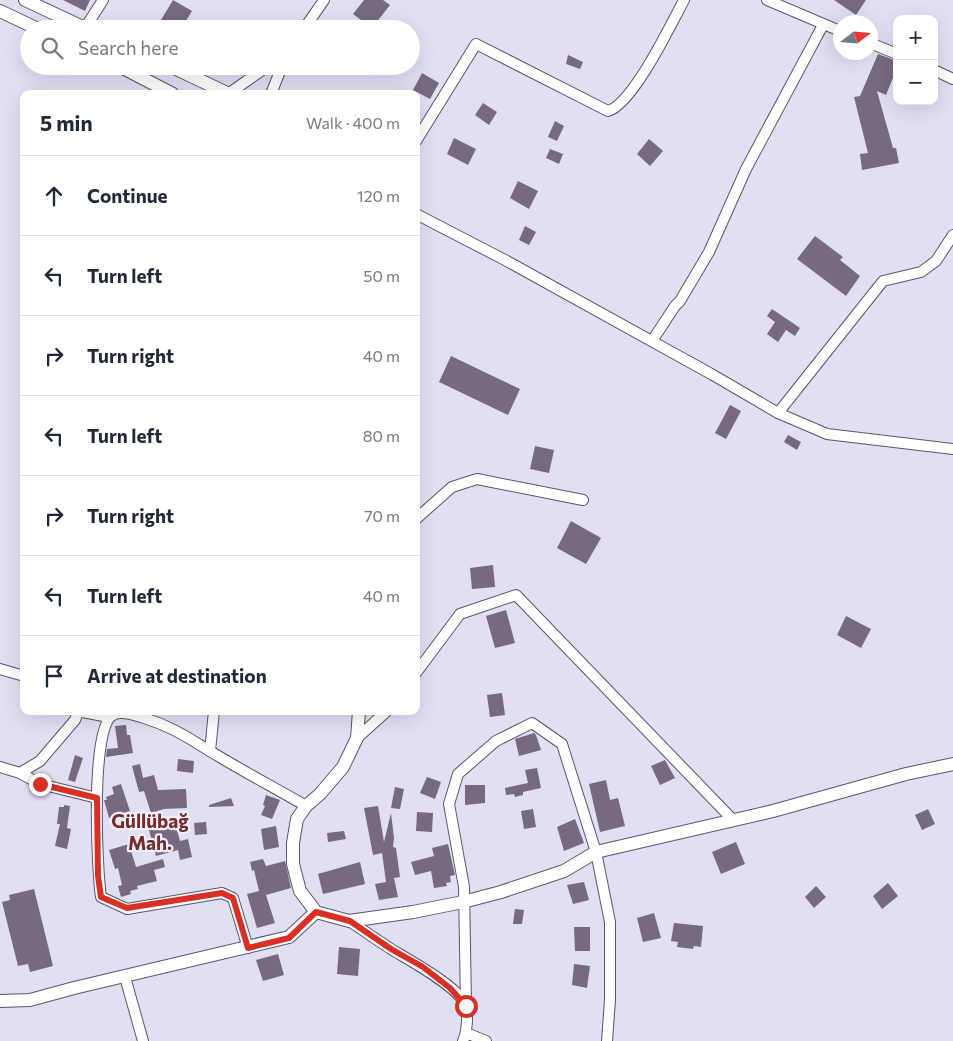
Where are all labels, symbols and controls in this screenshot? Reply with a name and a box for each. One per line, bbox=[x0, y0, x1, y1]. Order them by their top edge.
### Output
north arrow bbox=[833, 15, 878, 60]
map controls bbox=[893, 15, 938, 105]
button: + bbox=[893, 15, 938, 60]
search box bbox=[20, 20, 420, 75]
icon: search bbox=[38, 34, 66, 62]
text: Search here bbox=[78, 36, 178, 59]
button: − bbox=[893, 60, 938, 105]
text: 5 min bbox=[40, 110, 93, 135]
text: Walk · 400 m bbox=[306, 113, 400, 132]
icon: ahead bbox=[40, 182, 68, 210]
text: Continue bbox=[87, 184, 167, 207]
text: 120 m bbox=[357, 186, 400, 205]
icon: left bbox=[40, 262, 68, 290]
text: Turn left bbox=[87, 264, 162, 287]
text: 50 m bbox=[363, 266, 400, 285]
icon: right bbox=[40, 342, 68, 370]
text: Turn right bbox=[87, 344, 174, 367]
text: 40 m bbox=[363, 346, 400, 365]
icon: left bbox=[40, 422, 68, 450]
text: Turn left bbox=[87, 424, 162, 447]
text: 80 m bbox=[363, 426, 400, 445]
icon: right bbox=[40, 502, 68, 530]
text: Turn right bbox=[87, 504, 174, 527]
text: 70 m bbox=[364, 506, 400, 525]
icon: left bbox=[40, 582, 68, 610]
text: Turn left bbox=[87, 584, 162, 607]
text: 40 m bbox=[363, 586, 400, 605]
icon: arrive bbox=[40, 662, 68, 690]
text: Arrive at destination bbox=[87, 664, 267, 687]
route end bbox=[29, 773, 52, 796]
district label: Güllübağ Mah. bbox=[111, 809, 189, 854]
route start bbox=[455, 995, 478, 1018]

